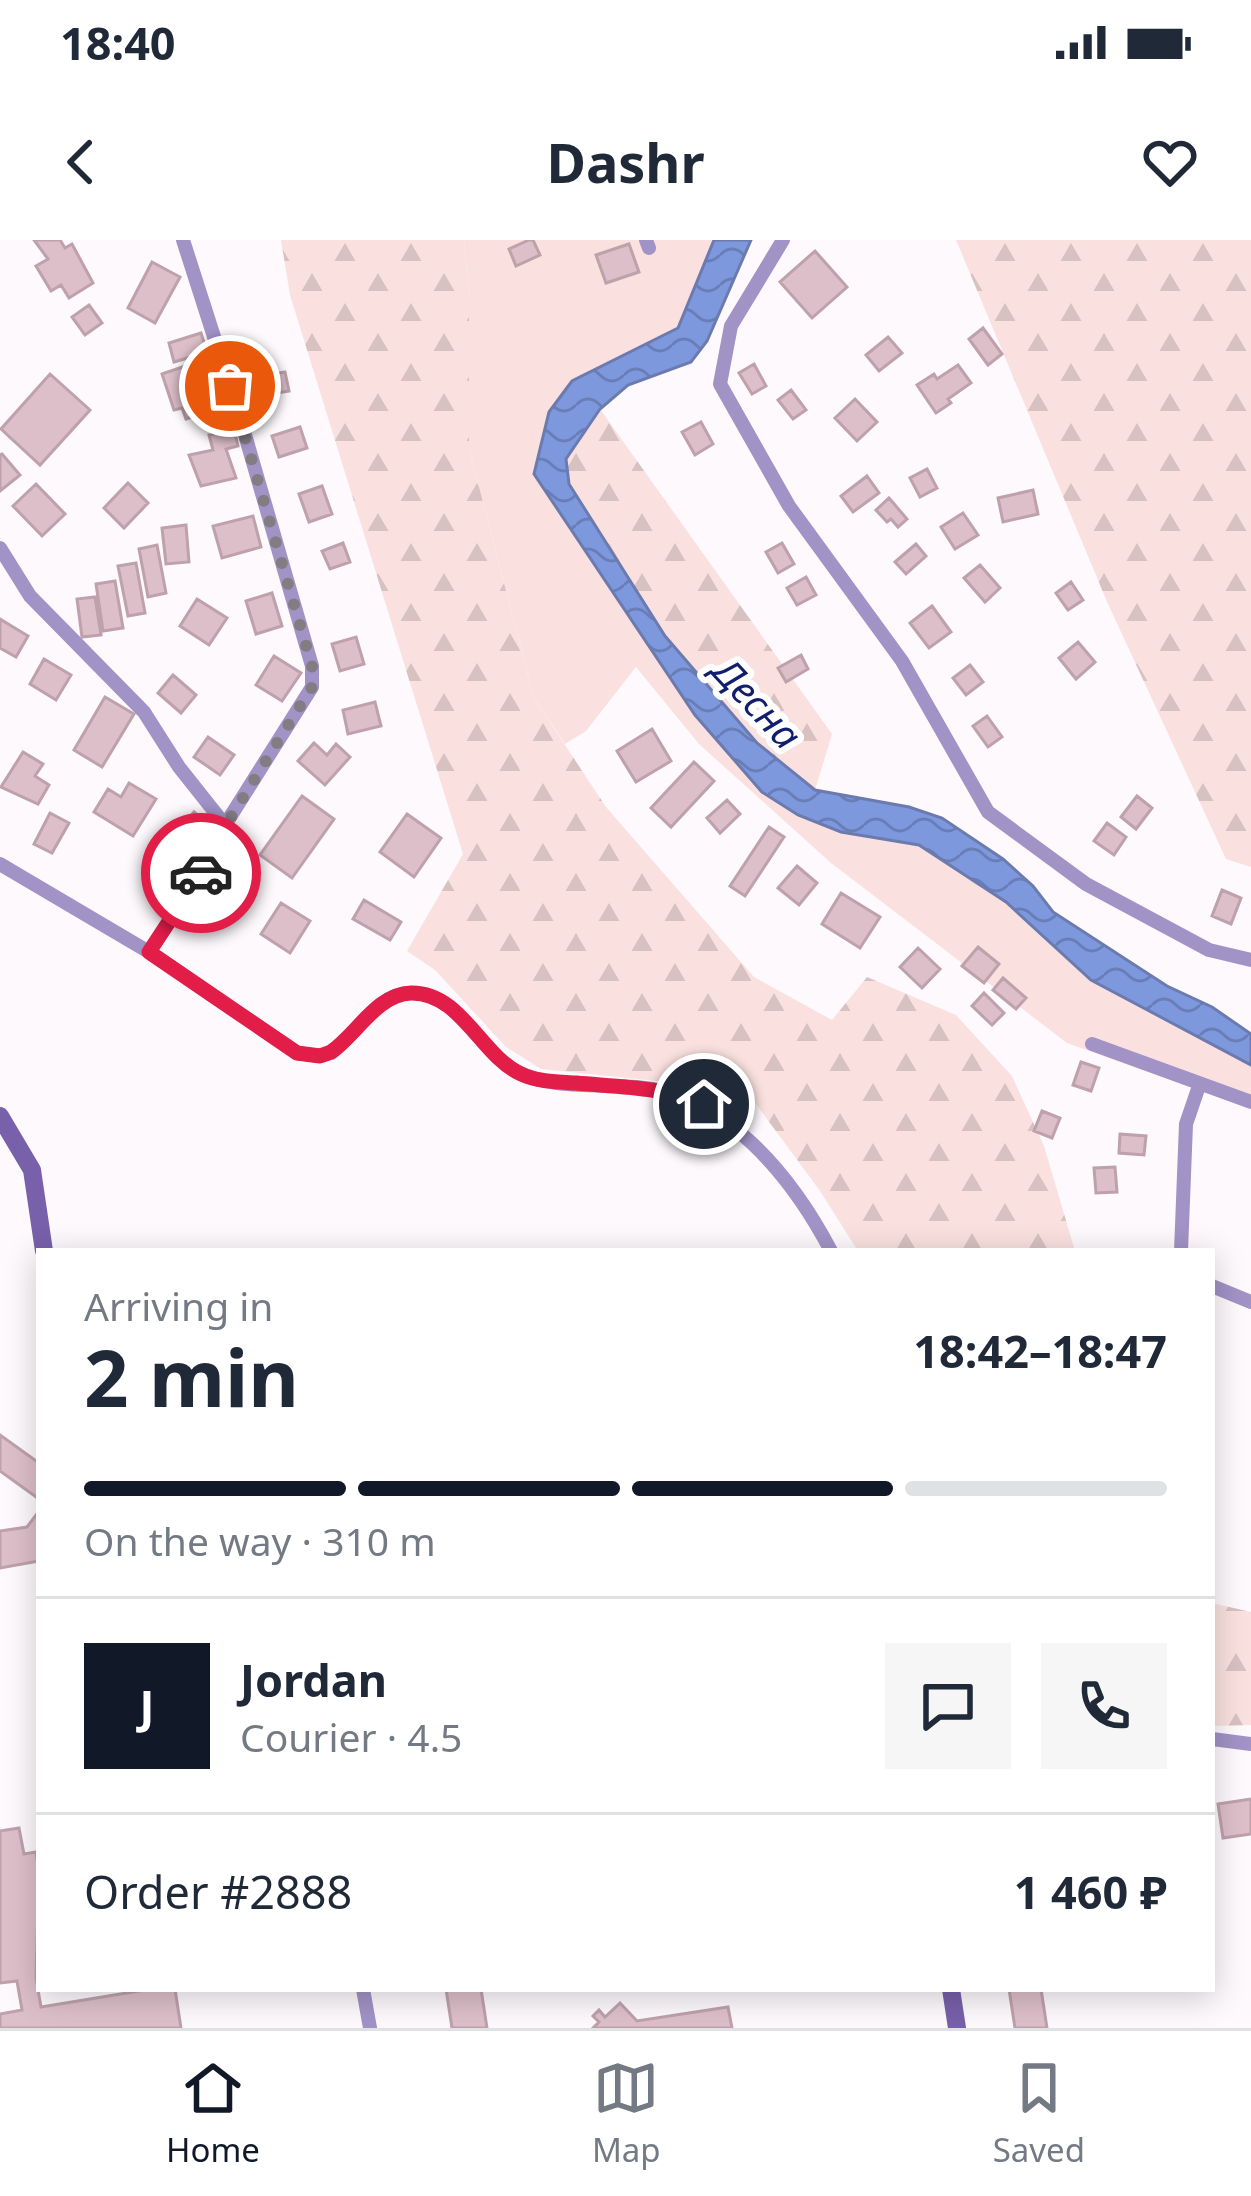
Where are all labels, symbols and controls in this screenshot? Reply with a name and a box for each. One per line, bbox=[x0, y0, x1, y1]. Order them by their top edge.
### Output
text: 18:40 bbox=[60, 12, 176, 73]
text: Dashr bbox=[546, 125, 705, 199]
icon: back bbox=[48, 129, 114, 195]
icon: heart bbox=[1137, 129, 1203, 195]
pin bbox=[179, 335, 281, 437]
icon: bag bbox=[197, 353, 263, 419]
water label: Десна bbox=[699, 642, 814, 760]
courier bbox=[141, 813, 261, 933]
icon: car bbox=[168, 840, 234, 906]
pin bbox=[653, 1053, 755, 1155]
icon: home bbox=[671, 1071, 737, 1137]
text: Arriving in bbox=[84, 1279, 273, 1332]
text: 18:42–18:47 bbox=[913, 1320, 1167, 1381]
text: 2 min bbox=[84, 1324, 299, 1430]
text: On the way · 310 m bbox=[84, 1514, 436, 1567]
button: chat bbox=[885, 1643, 1011, 1769]
button: phone bbox=[1041, 1643, 1167, 1769]
text: Jordan bbox=[240, 1649, 387, 1710]
text: J bbox=[140, 1675, 154, 1736]
text: Courier · 4.5 bbox=[240, 1710, 462, 1763]
text: Order #2888 bbox=[84, 1861, 352, 1922]
text: 1 460 ₽ bbox=[1014, 1861, 1167, 1922]
tab: Home bbox=[166, 2055, 260, 2172]
tab: Map bbox=[592, 2055, 661, 2172]
tab: Saved bbox=[993, 2055, 1085, 2172]

